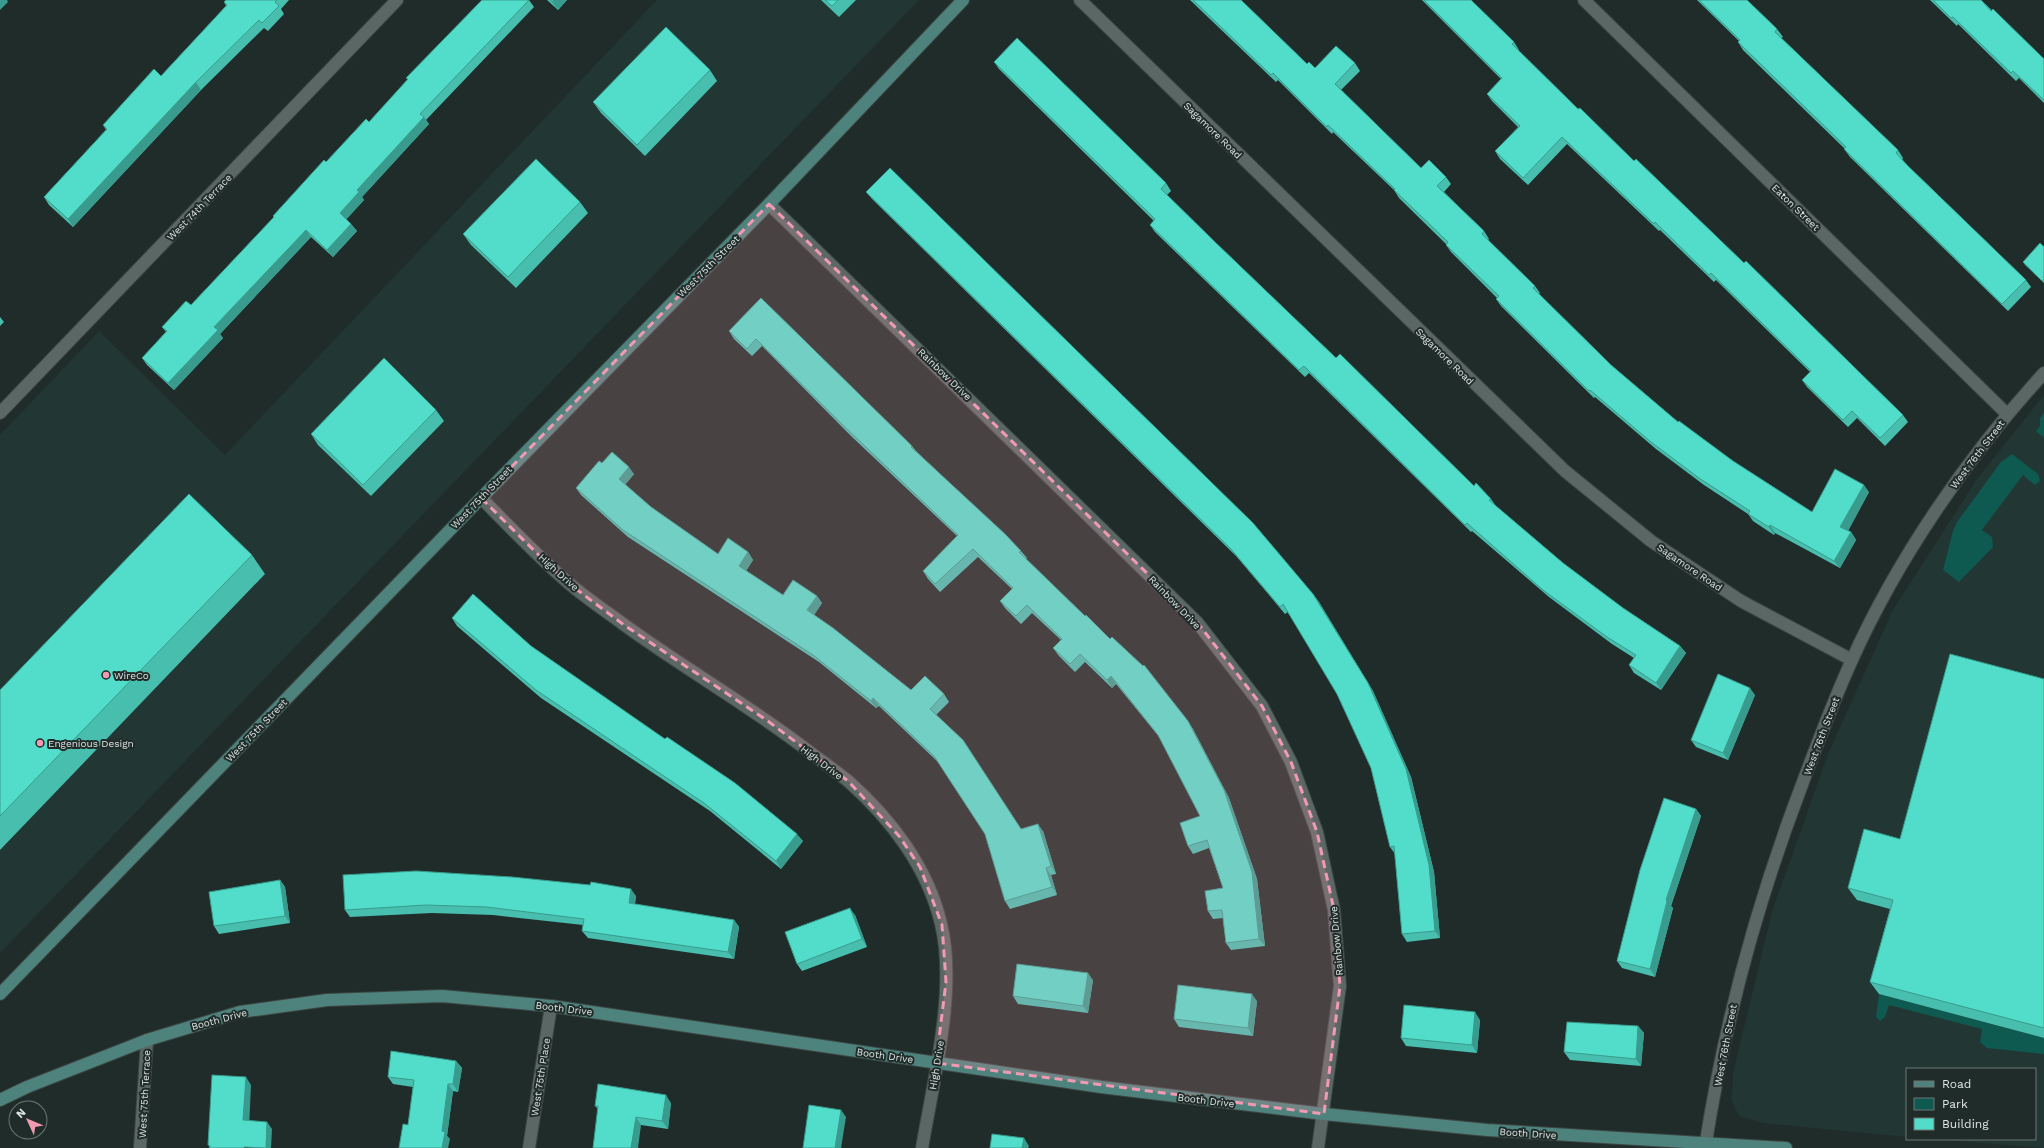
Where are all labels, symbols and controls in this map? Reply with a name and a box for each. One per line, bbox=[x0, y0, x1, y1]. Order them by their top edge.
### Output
street label: Sagamore Road bbox=[1181, 100, 1244, 161]
street label: West 74th Terrace bbox=[165, 172, 234, 243]
street label: Eaton Street bbox=[1770, 182, 1822, 233]
street label: West 75th Street bbox=[675, 233, 742, 300]
street label: Sagamore Road bbox=[1413, 326, 1476, 387]
street label: Rainbow Drive bbox=[916, 346, 974, 403]
street label: West 76th Street bbox=[1948, 417, 2007, 491]
street label: West 75th Street bbox=[449, 463, 515, 531]
street label: Sagamore Road bbox=[1655, 542, 1724, 593]
street label: High Drive bbox=[536, 552, 581, 593]
street label: Rainbow Drive bbox=[1146, 573, 1203, 631]
marker: WireCo bbox=[101, 670, 111, 680]
place label: WireCo bbox=[114, 670, 149, 681]
street label: West 76th Street bbox=[1801, 695, 1842, 777]
street label: West 75th Street bbox=[224, 696, 290, 764]
marker: Engenious Design bbox=[35, 738, 45, 748]
place label: Engenious Design bbox=[48, 738, 134, 749]
street label: High Drive bbox=[799, 743, 845, 782]
street label: Rainbow Drive bbox=[1328, 906, 1345, 976]
street label: Booth Drive bbox=[535, 1000, 593, 1017]
street label: West 76th Street bbox=[1712, 1003, 1739, 1087]
street label: Booth Drive bbox=[190, 1007, 248, 1032]
street label: West 75th Place bbox=[529, 1037, 552, 1117]
street label: High Drive bbox=[927, 1039, 946, 1091]
street label: Booth Drive bbox=[856, 1046, 914, 1065]
street label: West 75th Terrace bbox=[137, 1049, 152, 1138]
legend bbox=[1906, 1068, 2036, 1140]
text: Road bbox=[1942, 1077, 1971, 1091]
street label: Booth Drive bbox=[1177, 1092, 1235, 1109]
text: Park bbox=[1942, 1097, 1968, 1111]
north arrow bbox=[8, 1100, 48, 1140]
text: N bbox=[14, 1106, 29, 1121]
text: Building bbox=[1942, 1117, 1989, 1131]
street label: Booth Drive bbox=[1499, 1126, 1557, 1141]

